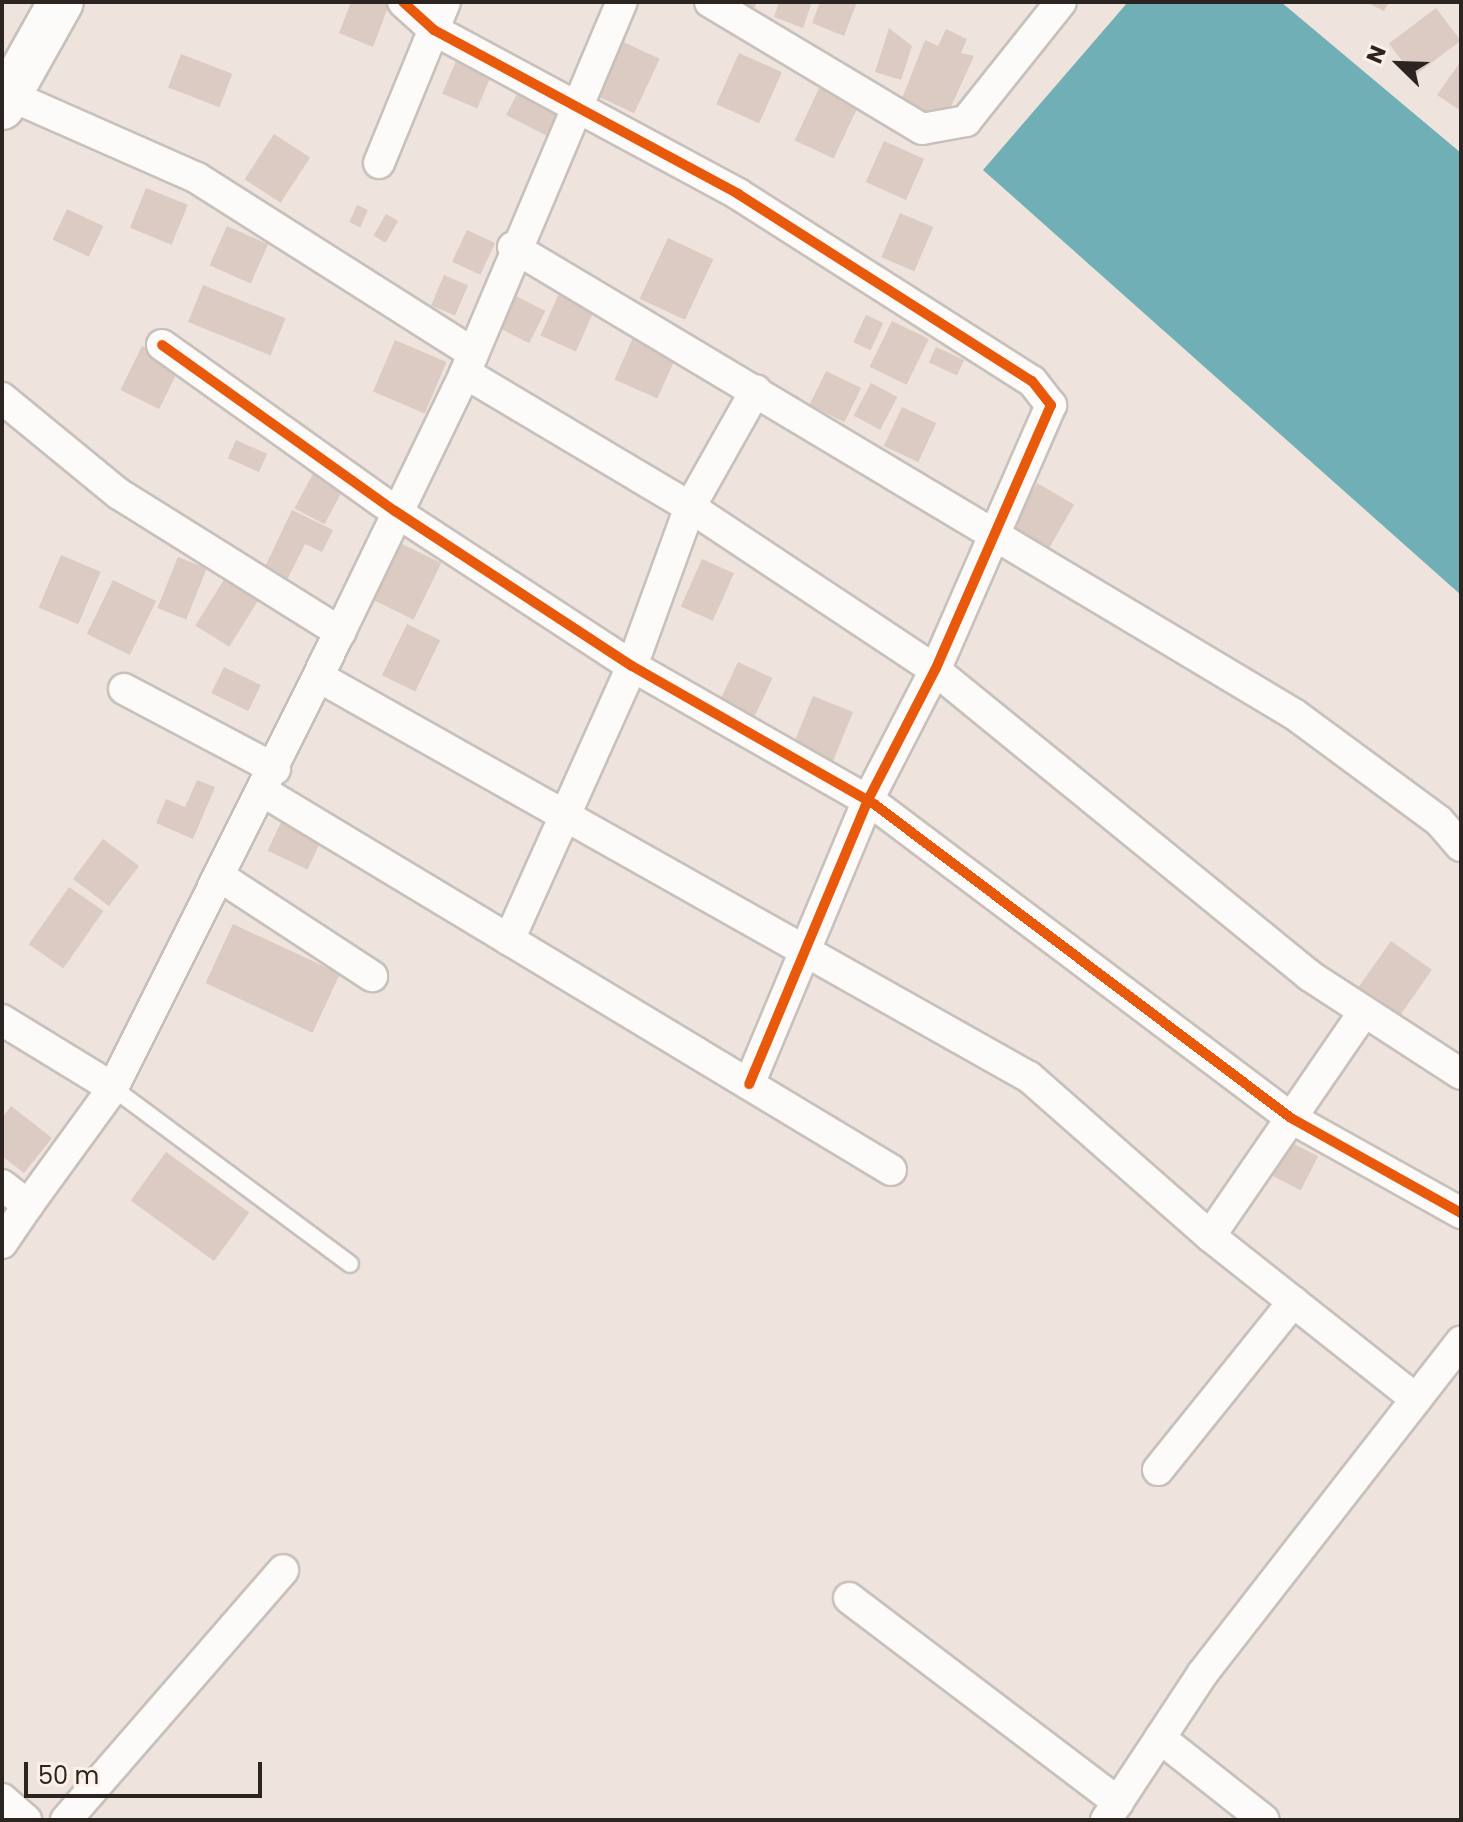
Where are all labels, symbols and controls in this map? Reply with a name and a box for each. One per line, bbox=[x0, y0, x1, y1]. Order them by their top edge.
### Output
north arrow bbox=[1359, 24, 1439, 104]
text: N bbox=[1359, 41, 1394, 68]
scale bar bbox=[28, 1746, 266, 1796]
text: 50 m bbox=[38, 1759, 99, 1792]

